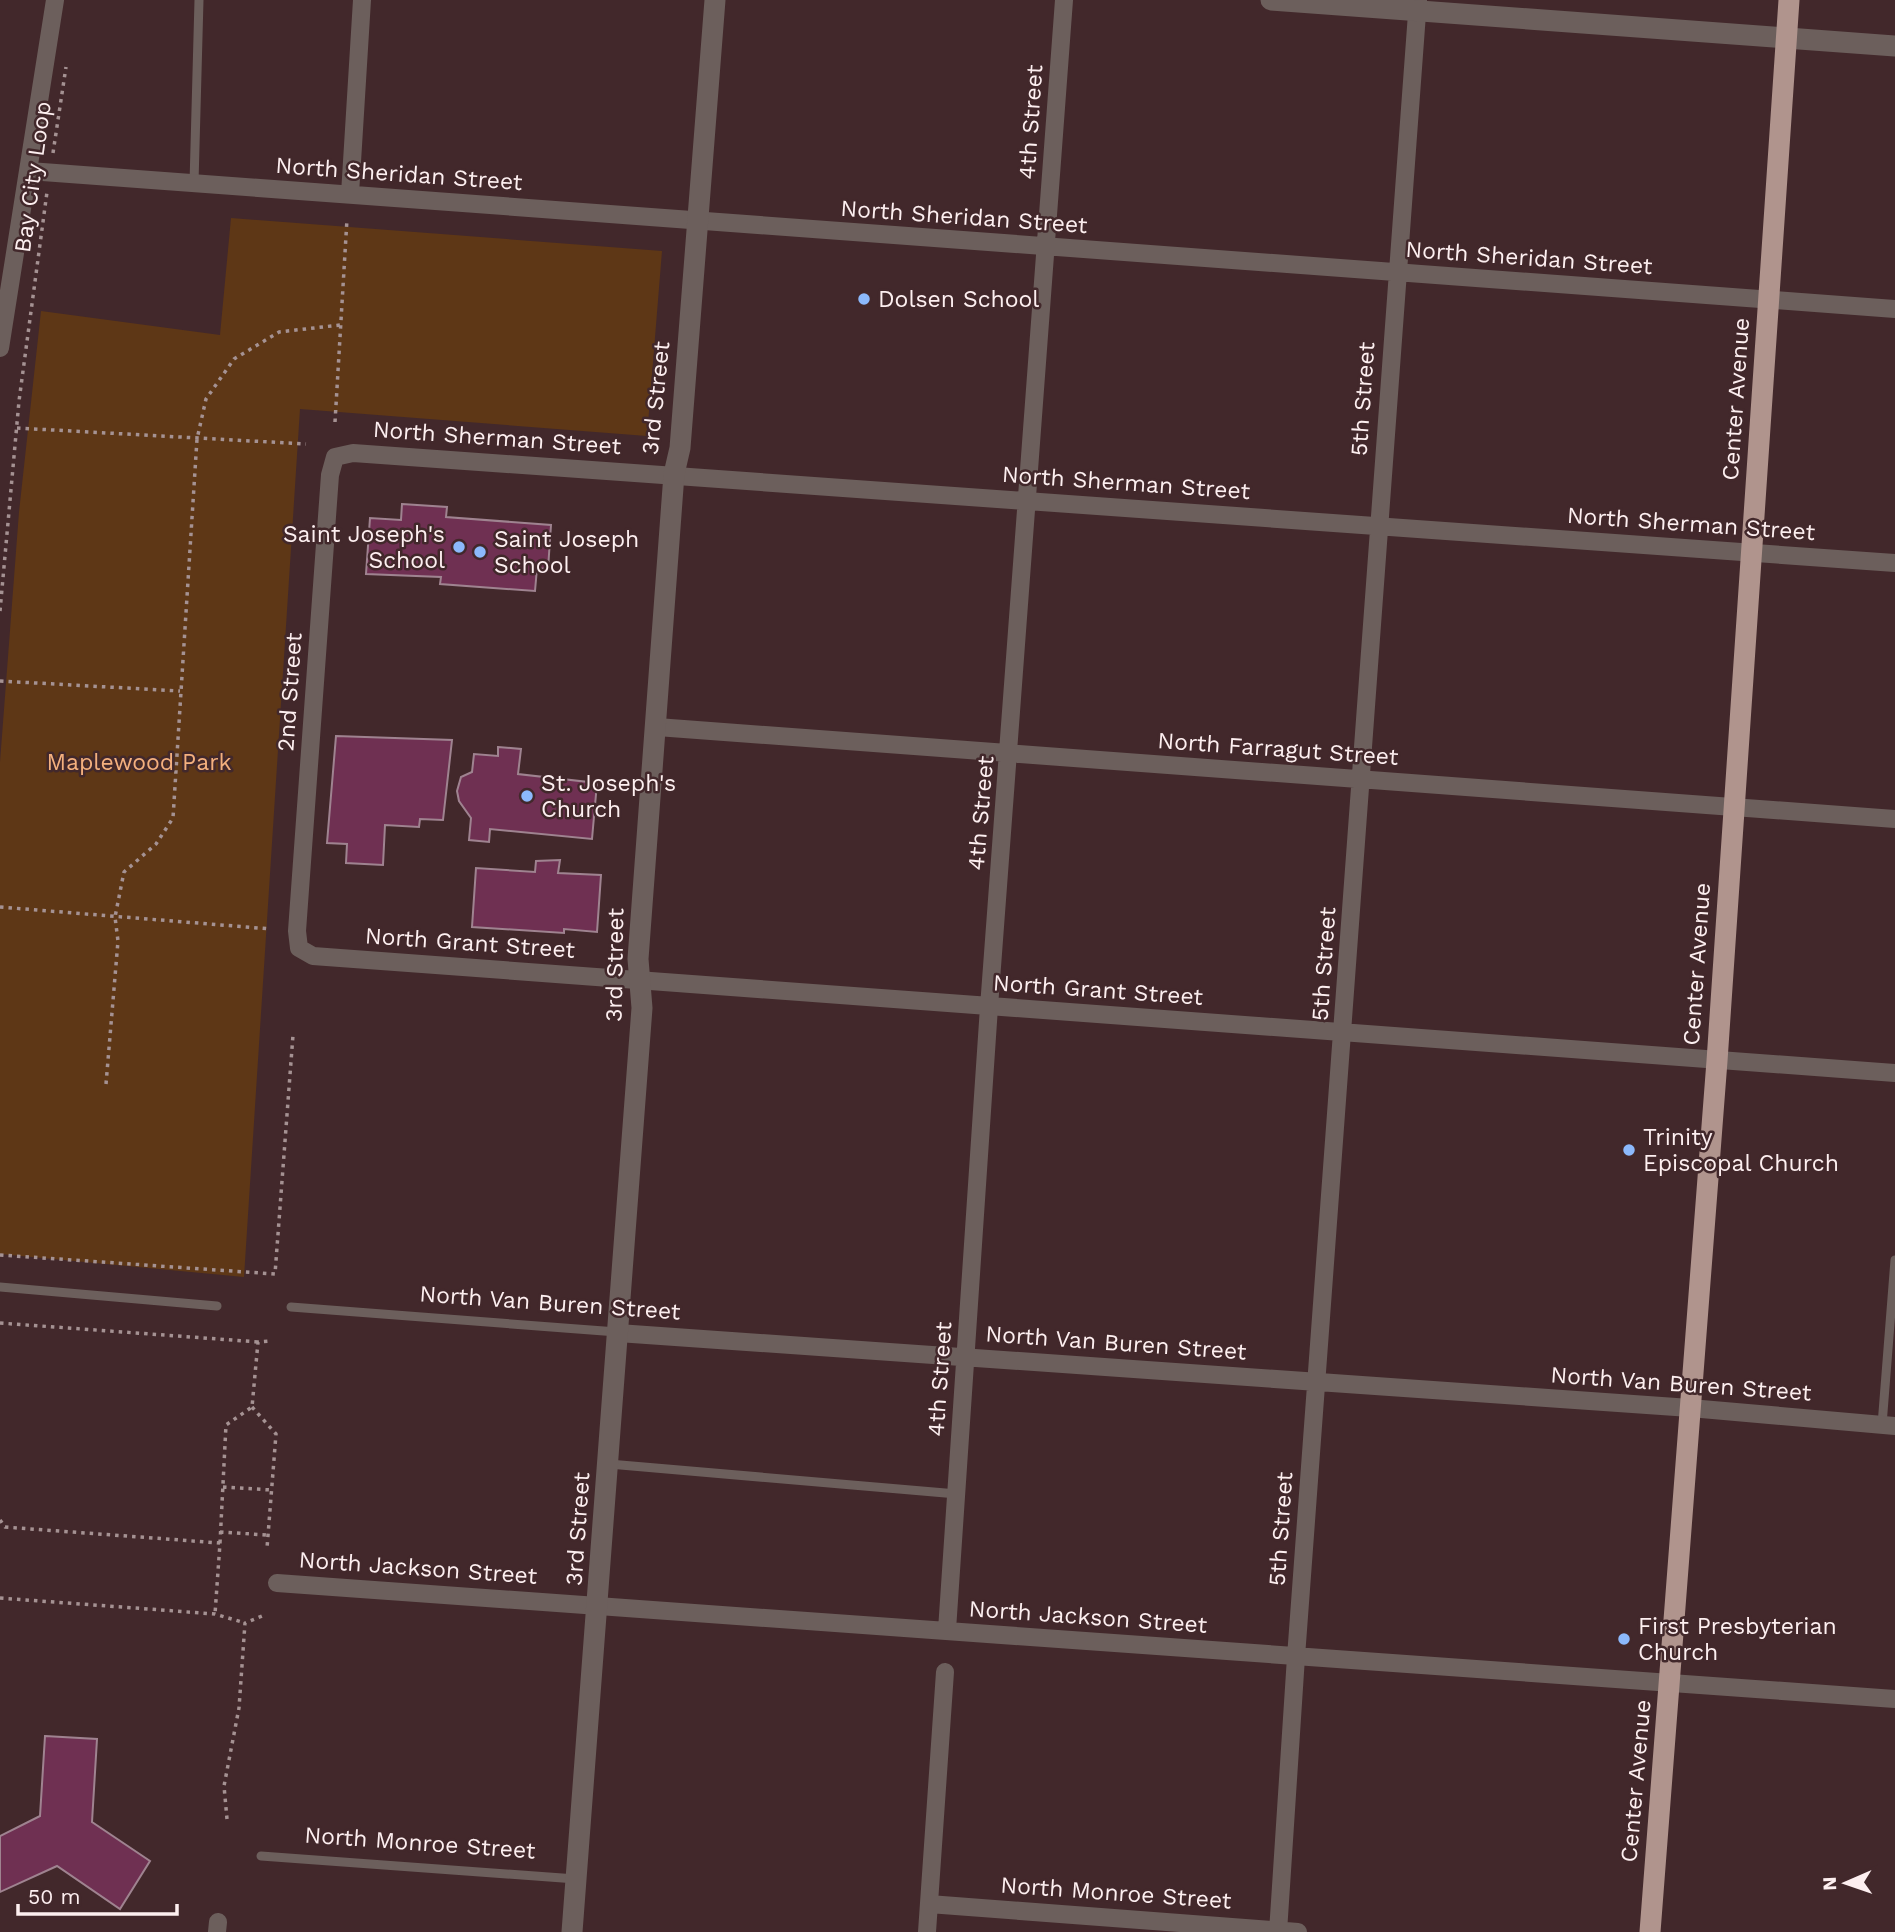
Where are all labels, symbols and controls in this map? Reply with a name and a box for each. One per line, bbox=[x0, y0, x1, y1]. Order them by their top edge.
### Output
street label: 4th Street bbox=[1014, 63, 1049, 180]
street label: Bay City Loop bbox=[9, 100, 57, 254]
street label: North Sheridan Street bbox=[275, 152, 524, 196]
street label: North Sheridan Street bbox=[840, 195, 1089, 239]
street label: North Sheridan Street bbox=[1405, 236, 1654, 280]
place label: Dolsen School bbox=[878, 286, 1039, 313]
marker: Dolsen School bbox=[856, 291, 872, 307]
street label: Center Avenue bbox=[1717, 317, 1755, 481]
street label: 3rd Street bbox=[637, 340, 675, 456]
street label: 5th Street bbox=[1346, 341, 1380, 457]
street label: North Sherman Street bbox=[372, 416, 622, 460]
street label: North Sherman Street bbox=[1001, 461, 1251, 505]
street label: North Sherman Street bbox=[1566, 502, 1816, 546]
place label: Saint Joseph's School bbox=[283, 521, 445, 574]
place label: Saint Joseph School bbox=[494, 526, 639, 579]
marker: Saint Joseph's School bbox=[451, 539, 467, 555]
marker: Saint Joseph School bbox=[472, 544, 488, 560]
street label: 2nd Street bbox=[272, 631, 308, 752]
street label: North Farragut Street bbox=[1157, 727, 1400, 771]
park label: Maplewood Park bbox=[46, 749, 232, 776]
street label: 4th Street bbox=[963, 754, 999, 871]
place label: St. Joseph's Church bbox=[541, 770, 676, 823]
marker: St. Joseph's Church bbox=[519, 788, 535, 804]
street label: Center Avenue bbox=[1678, 882, 1716, 1046]
street label: 5th Street bbox=[1307, 906, 1341, 1022]
street label: 3rd Street bbox=[601, 907, 629, 1022]
street label: North Grant Street bbox=[364, 922, 576, 964]
street label: North Grant Street bbox=[992, 969, 1204, 1011]
place label: Trinity Episcopal Church bbox=[1643, 1124, 1839, 1177]
marker: Trinity Episcopal Church bbox=[1621, 1142, 1637, 1158]
street label: North Van Buren Street bbox=[419, 1280, 682, 1326]
street label: 4th Street bbox=[923, 1320, 958, 1437]
street label: North Van Buren Street bbox=[985, 1320, 1248, 1366]
street label: North Van Buren Street bbox=[1550, 1361, 1813, 1407]
street label: 3rd Street bbox=[561, 1471, 595, 1587]
street label: 5th Street bbox=[1264, 1471, 1298, 1587]
street label: North Jackson Street bbox=[298, 1546, 538, 1590]
street label: North Jackson Street bbox=[968, 1595, 1208, 1639]
place label: First Presbyterian Church bbox=[1638, 1613, 1837, 1666]
marker: First Presbyterian Church bbox=[1616, 1631, 1632, 1647]
street label: Center Avenue bbox=[1615, 1699, 1657, 1863]
street label: North Monroe Street bbox=[304, 1821, 537, 1865]
north arrow bbox=[1811, 1848, 1881, 1918]
street label: North Monroe Street bbox=[1000, 1871, 1233, 1915]
scale bar bbox=[18, 1872, 177, 1916]
text: N bbox=[1818, 1876, 1841, 1891]
text: 50 m bbox=[28, 1884, 80, 1909]

